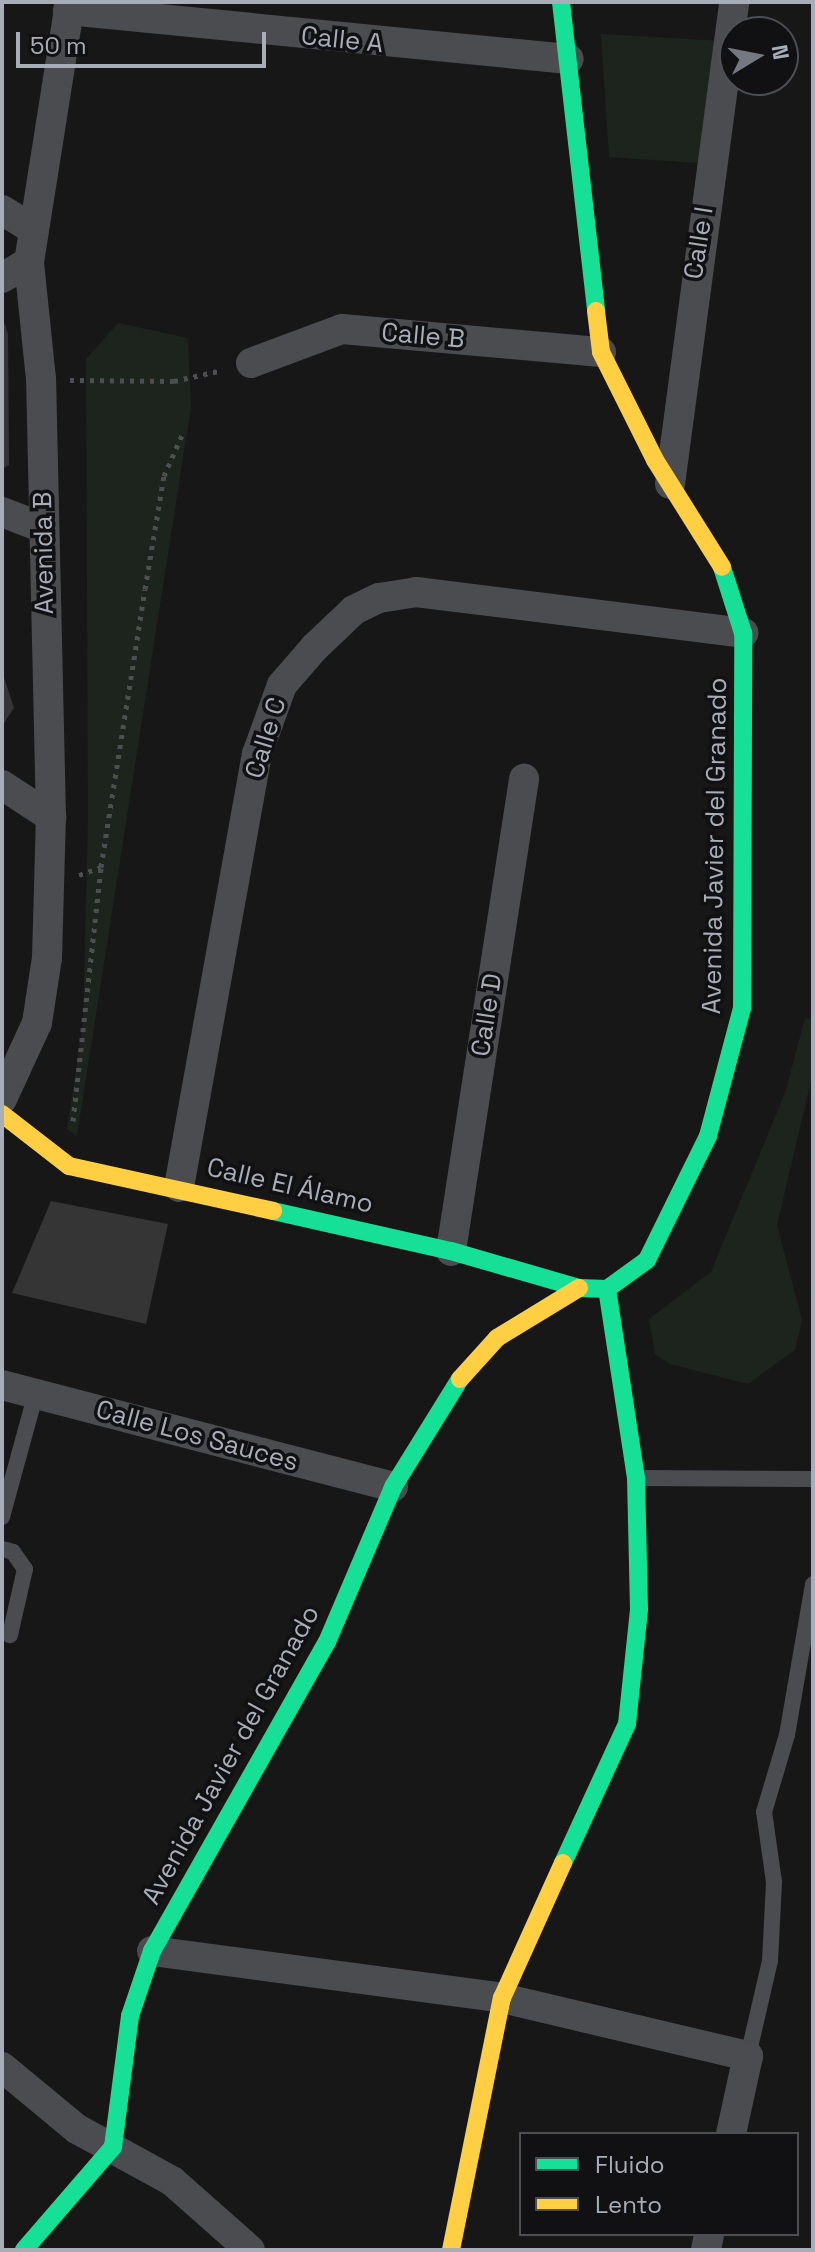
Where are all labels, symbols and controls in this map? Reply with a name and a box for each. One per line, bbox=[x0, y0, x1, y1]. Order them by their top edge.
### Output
scale bar bbox=[20, 16, 270, 66]
north arrow bbox=[719, 16, 799, 96]
street label: Calle A bbox=[299, 20, 385, 60]
text: 50 m bbox=[30, 30, 87, 61]
text: N bbox=[766, 42, 796, 62]
street label: Calle I bbox=[678, 205, 720, 281]
street label: Calle B bbox=[380, 317, 466, 355]
street label: Avenida B bbox=[27, 491, 61, 615]
street label: Avenida Javier del Granado bbox=[696, 677, 734, 1015]
street label: Calle C bbox=[239, 694, 293, 782]
street label: Calle D bbox=[465, 971, 509, 1059]
street label: Calle El Álamo bbox=[204, 1152, 376, 1220]
street label: Calle Los Sauces bbox=[92, 1394, 302, 1478]
street label: Avenida Javier del Granado bbox=[136, 1600, 326, 1910]
legend bbox=[519, 2132, 799, 2236]
text: Fluido bbox=[595, 2149, 665, 2180]
text: Lento bbox=[595, 2189, 662, 2220]

